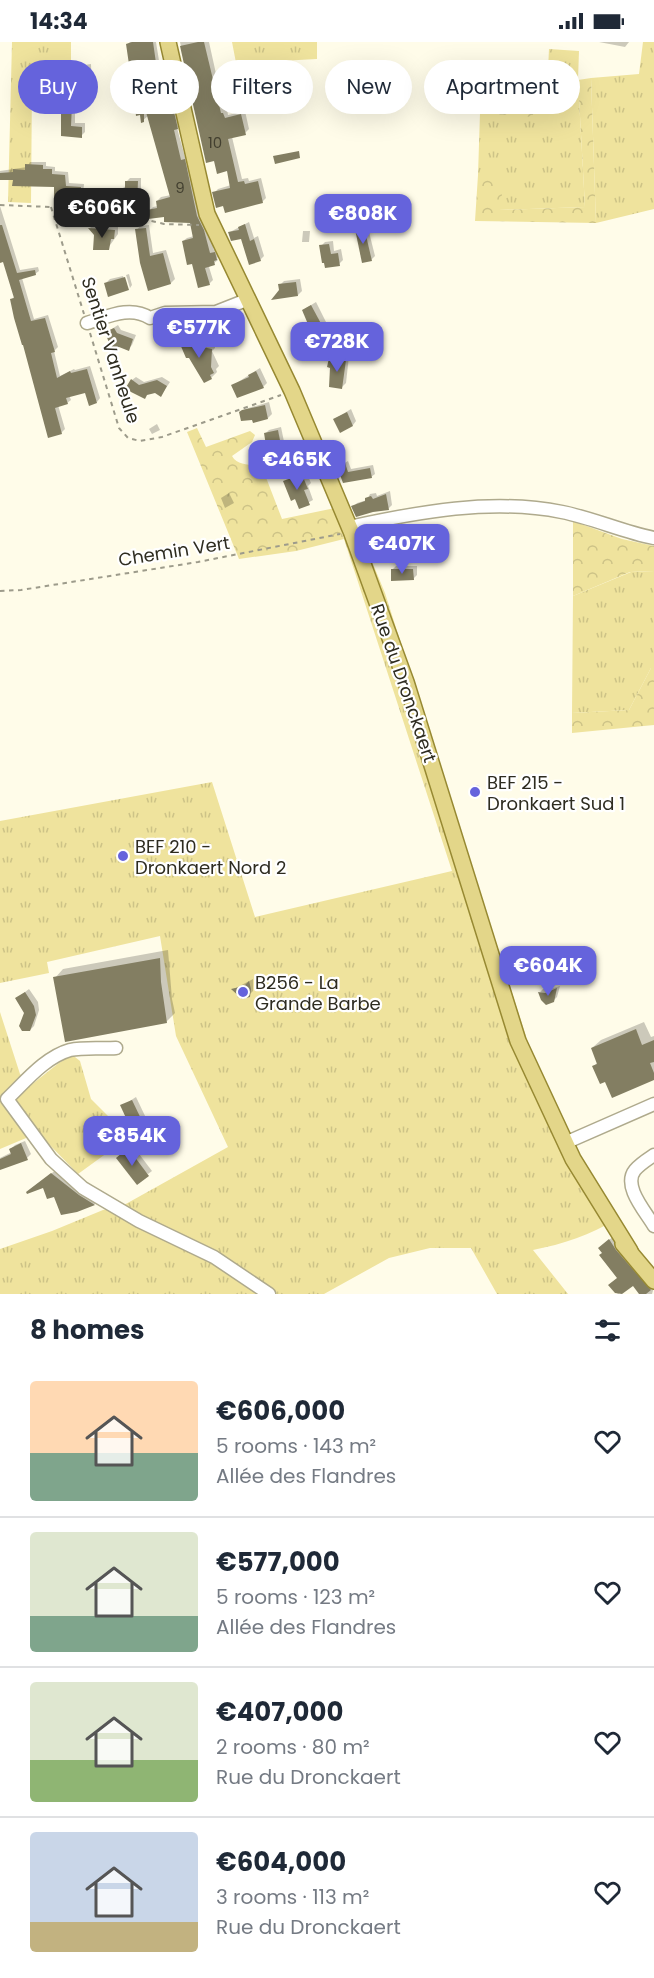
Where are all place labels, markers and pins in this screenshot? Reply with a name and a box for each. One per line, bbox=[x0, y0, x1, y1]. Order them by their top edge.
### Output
pin: €606K bbox=[60, 188, 144, 239]
pin: €808K bbox=[321, 194, 405, 245]
pin: €577K bbox=[157, 308, 241, 359]
pin: €728K bbox=[295, 322, 379, 373]
pin: €465K bbox=[255, 440, 339, 491]
pin: €407K bbox=[360, 524, 444, 575]
place label: BEF 215 - Dronkaert Sud 1 bbox=[487, 770, 625, 816]
marker: BEF 215 - Dronkaert Sud 1 bbox=[468, 785, 482, 799]
place label: BEF 210 - Dronkaert Nord 2 bbox=[135, 834, 286, 880]
marker: BEF 210 - Dronkaert Nord 2 bbox=[116, 849, 130, 863]
pin: €604K bbox=[506, 946, 590, 997]
place label: B256 - La Grande Barbe bbox=[255, 970, 381, 1016]
marker: B256 - La Grande Barbe bbox=[236, 985, 250, 999]
pin: €854K bbox=[90, 1116, 174, 1167]

